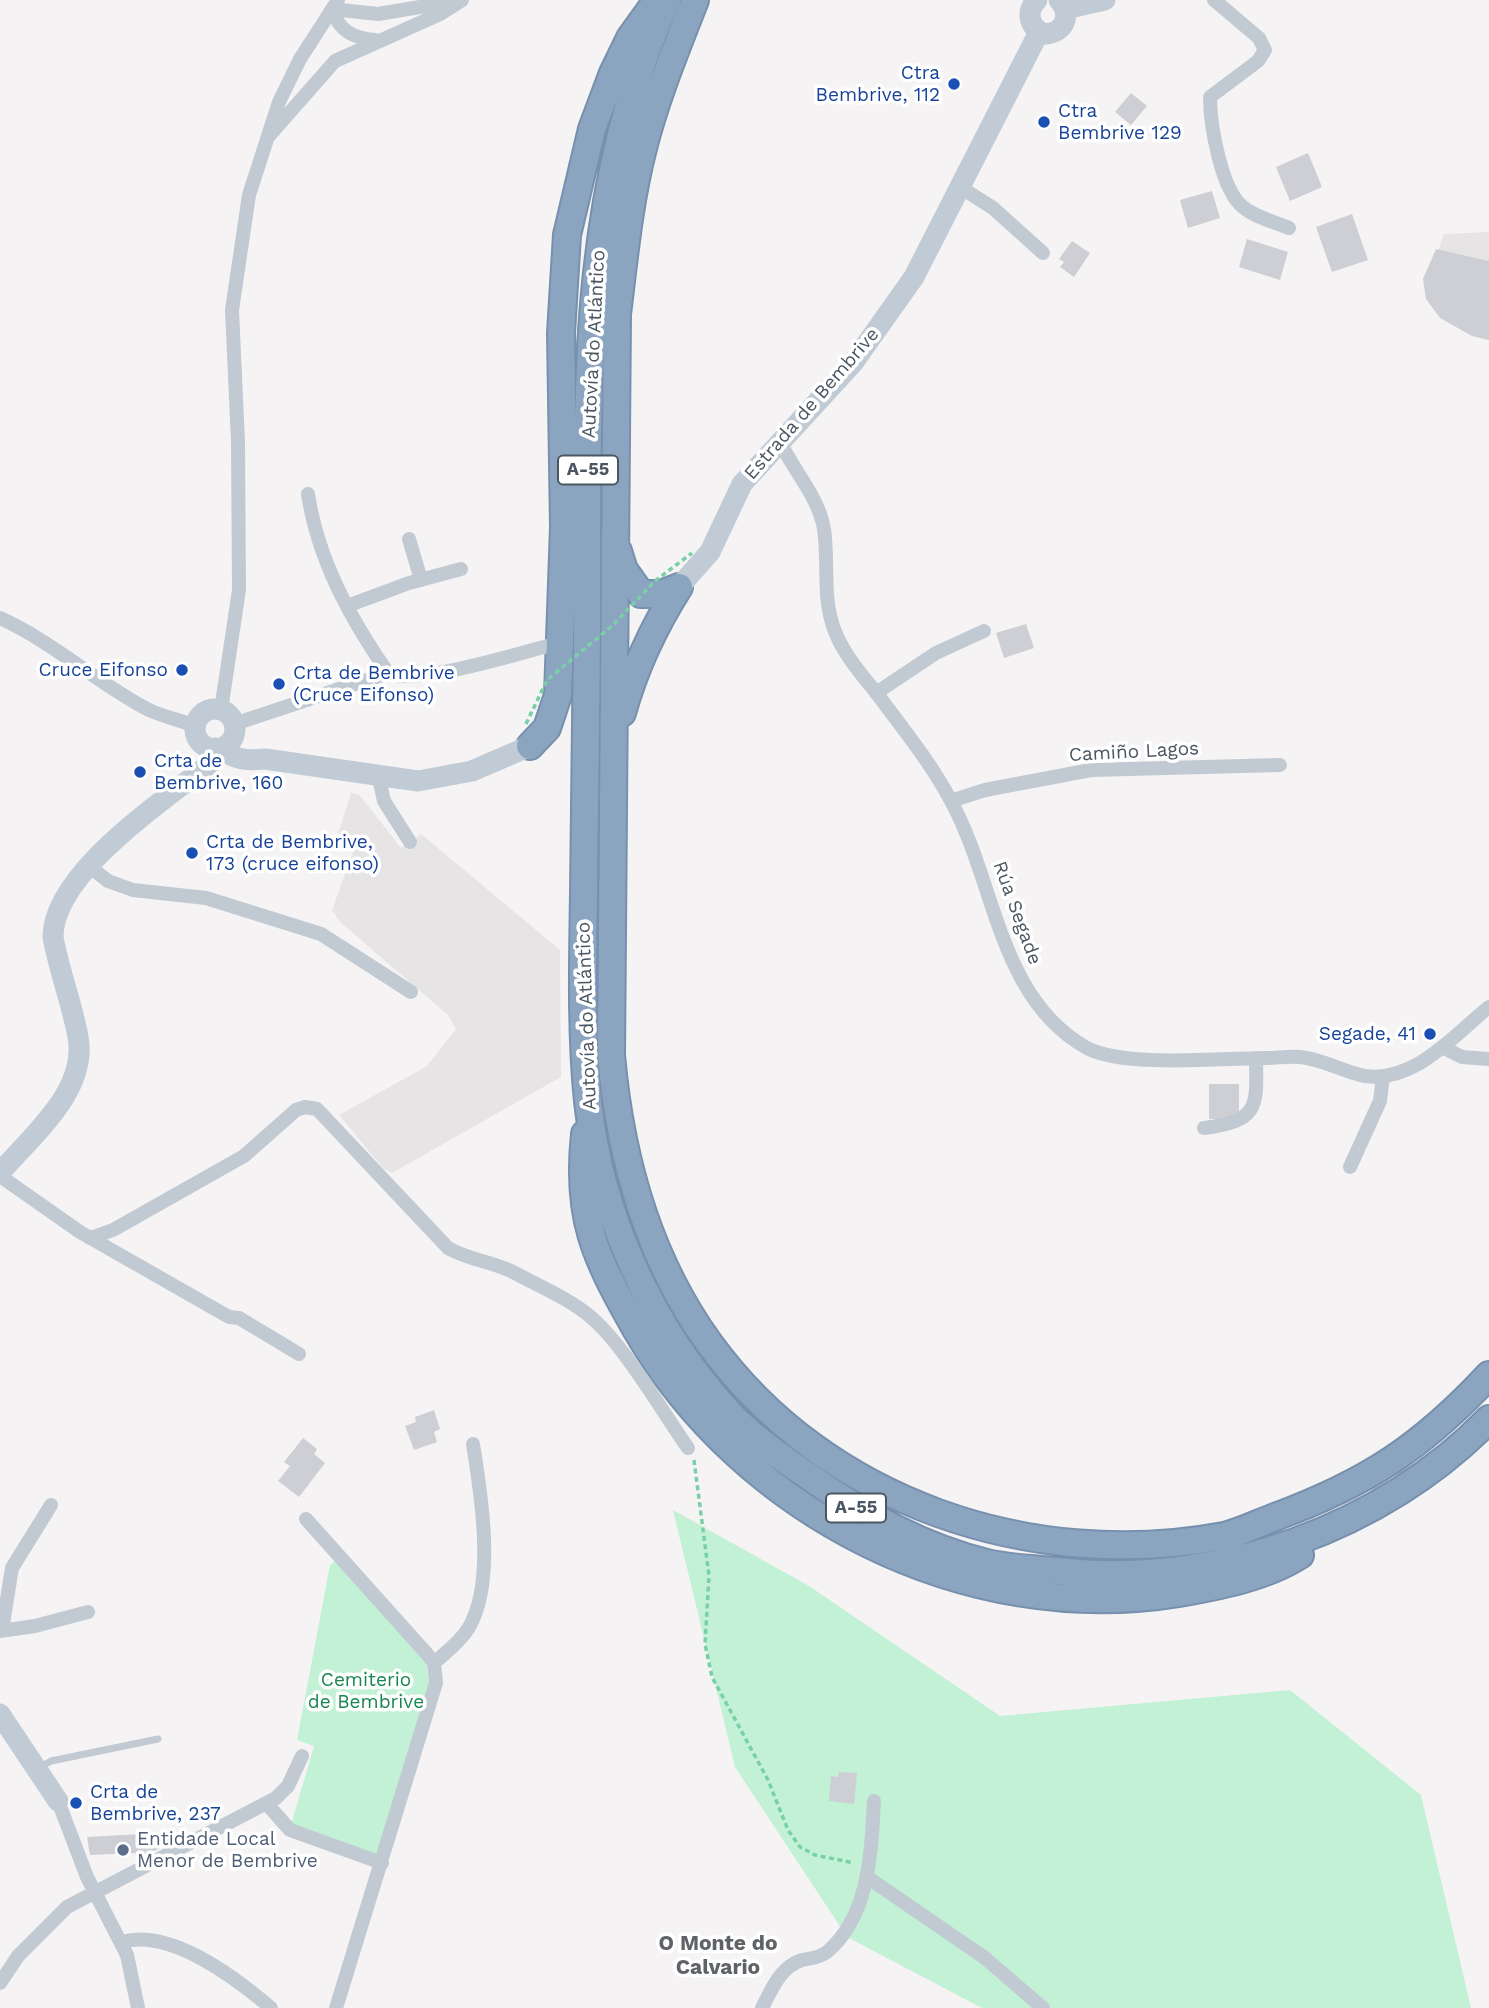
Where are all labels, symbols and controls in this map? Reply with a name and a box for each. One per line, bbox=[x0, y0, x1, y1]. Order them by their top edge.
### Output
place label: Ctra Bembrive, 112 bbox=[816, 62, 940, 106]
marker: Ctra Bembrive, 112 bbox=[946, 76, 962, 92]
place label: Ctra Bembrive 129 bbox=[1058, 100, 1182, 144]
marker: Ctra Bembrive 129 bbox=[1036, 114, 1052, 130]
street label: Autovía do Atlántico bbox=[578, 249, 610, 439]
street label: Estrada de Bembrive bbox=[740, 323, 884, 485]
road number: A-55 bbox=[558, 456, 618, 484]
place label: Cruce Eifonso bbox=[38, 659, 168, 681]
marker: Cruce Eifonso bbox=[174, 662, 190, 678]
place label: Crta de Bembrive (Cruce Eifonso) bbox=[293, 662, 455, 706]
marker: Crta de Bembrive (Cruce Eifonso) bbox=[271, 676, 287, 692]
street label: Camiño Lagos bbox=[1068, 737, 1200, 767]
place label: Crta de Bembrive, 160 bbox=[154, 750, 283, 794]
marker: Crta de Bembrive, 160 bbox=[132, 764, 148, 780]
place label: Crta de Bembrive, 173 (cruce eifonso) bbox=[206, 831, 379, 875]
marker: Crta de Bembrive, 173 (cruce eifonso) bbox=[184, 845, 200, 861]
street label: Rúa Segade bbox=[988, 858, 1046, 968]
street label: Autovía do Atlántico bbox=[572, 921, 602, 1111]
place label: Segade, 41 bbox=[1319, 1023, 1416, 1045]
marker: Segade, 41 bbox=[1422, 1026, 1438, 1042]
road number: A-55 bbox=[826, 1493, 886, 1522]
park label: Cemiterio de Bembrive bbox=[308, 1669, 424, 1713]
place label: Crta de Bembrive, 237 bbox=[90, 1781, 221, 1825]
marker: Crta de Bembrive, 237 bbox=[68, 1795, 84, 1811]
place label: Entidade Local Menor de Bembrive bbox=[137, 1828, 318, 1872]
marker: Entidade Local Menor de Bembrive bbox=[115, 1842, 131, 1858]
district label: O Monte do Calvario bbox=[658, 1931, 778, 1981]

